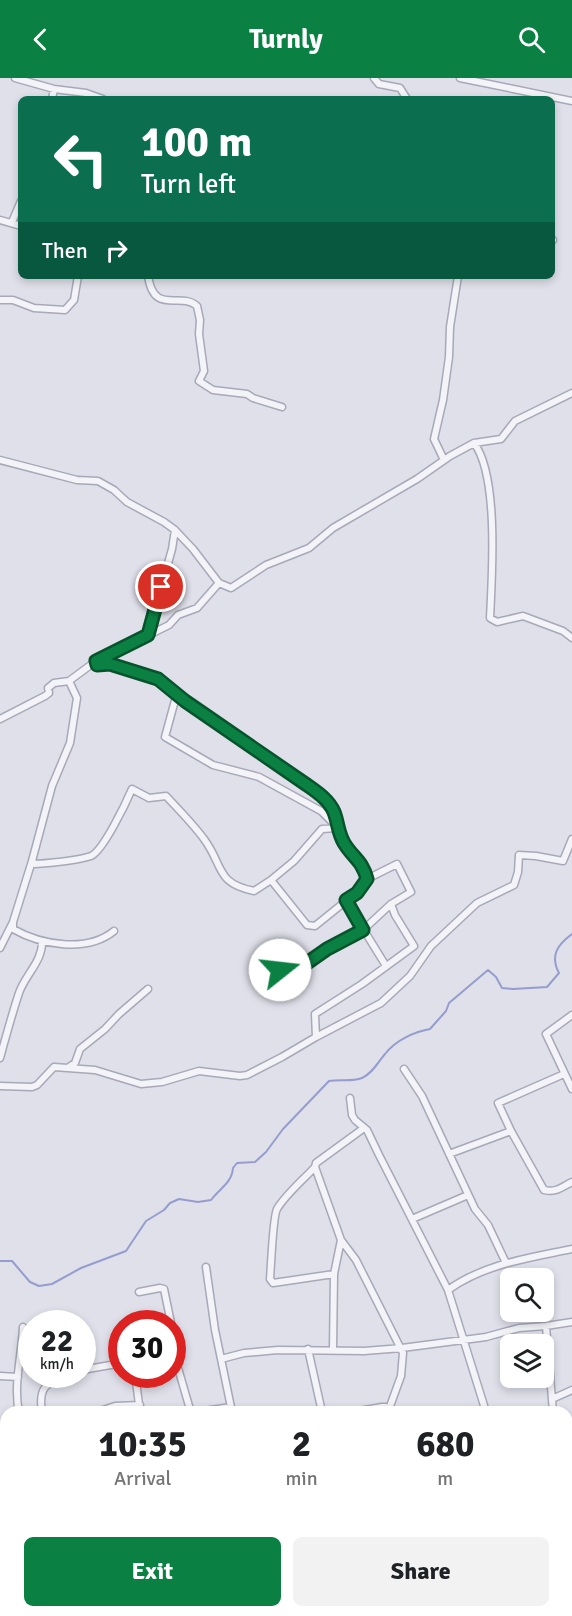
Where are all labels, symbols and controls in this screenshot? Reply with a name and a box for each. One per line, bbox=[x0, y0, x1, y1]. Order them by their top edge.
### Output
icon: back bbox=[24, 23, 57, 56]
text: Turnly bbox=[249, 23, 323, 56]
icon: search bbox=[515, 23, 548, 56]
text: 100 m bbox=[141, 117, 252, 168]
icon: left bbox=[42, 120, 120, 198]
text: Turn left bbox=[141, 168, 236, 201]
icon: right bbox=[100, 234, 133, 267]
text: Then bbox=[42, 237, 88, 264]
pin bbox=[135, 561, 186, 612]
icon: arrive bbox=[144, 570, 177, 603]
position arrow bbox=[248, 938, 312, 1002]
map controls bbox=[500, 1268, 554, 1388]
button: search bbox=[500, 1268, 554, 1322]
speed limit sign: 30 bbox=[108, 1310, 186, 1388]
text: 22 bbox=[41, 1323, 73, 1360]
button: layers bbox=[500, 1334, 554, 1388]
text: km/h bbox=[40, 1355, 74, 1373]
text: 10:35 bbox=[99, 1422, 187, 1467]
text: 2 bbox=[292, 1422, 311, 1467]
text: 680 bbox=[416, 1422, 474, 1467]
text: Arrival bbox=[114, 1466, 171, 1491]
text: min bbox=[285, 1466, 318, 1491]
text: m bbox=[437, 1466, 453, 1491]
button: Exit bbox=[24, 1537, 281, 1606]
button: Share bbox=[293, 1537, 549, 1606]

